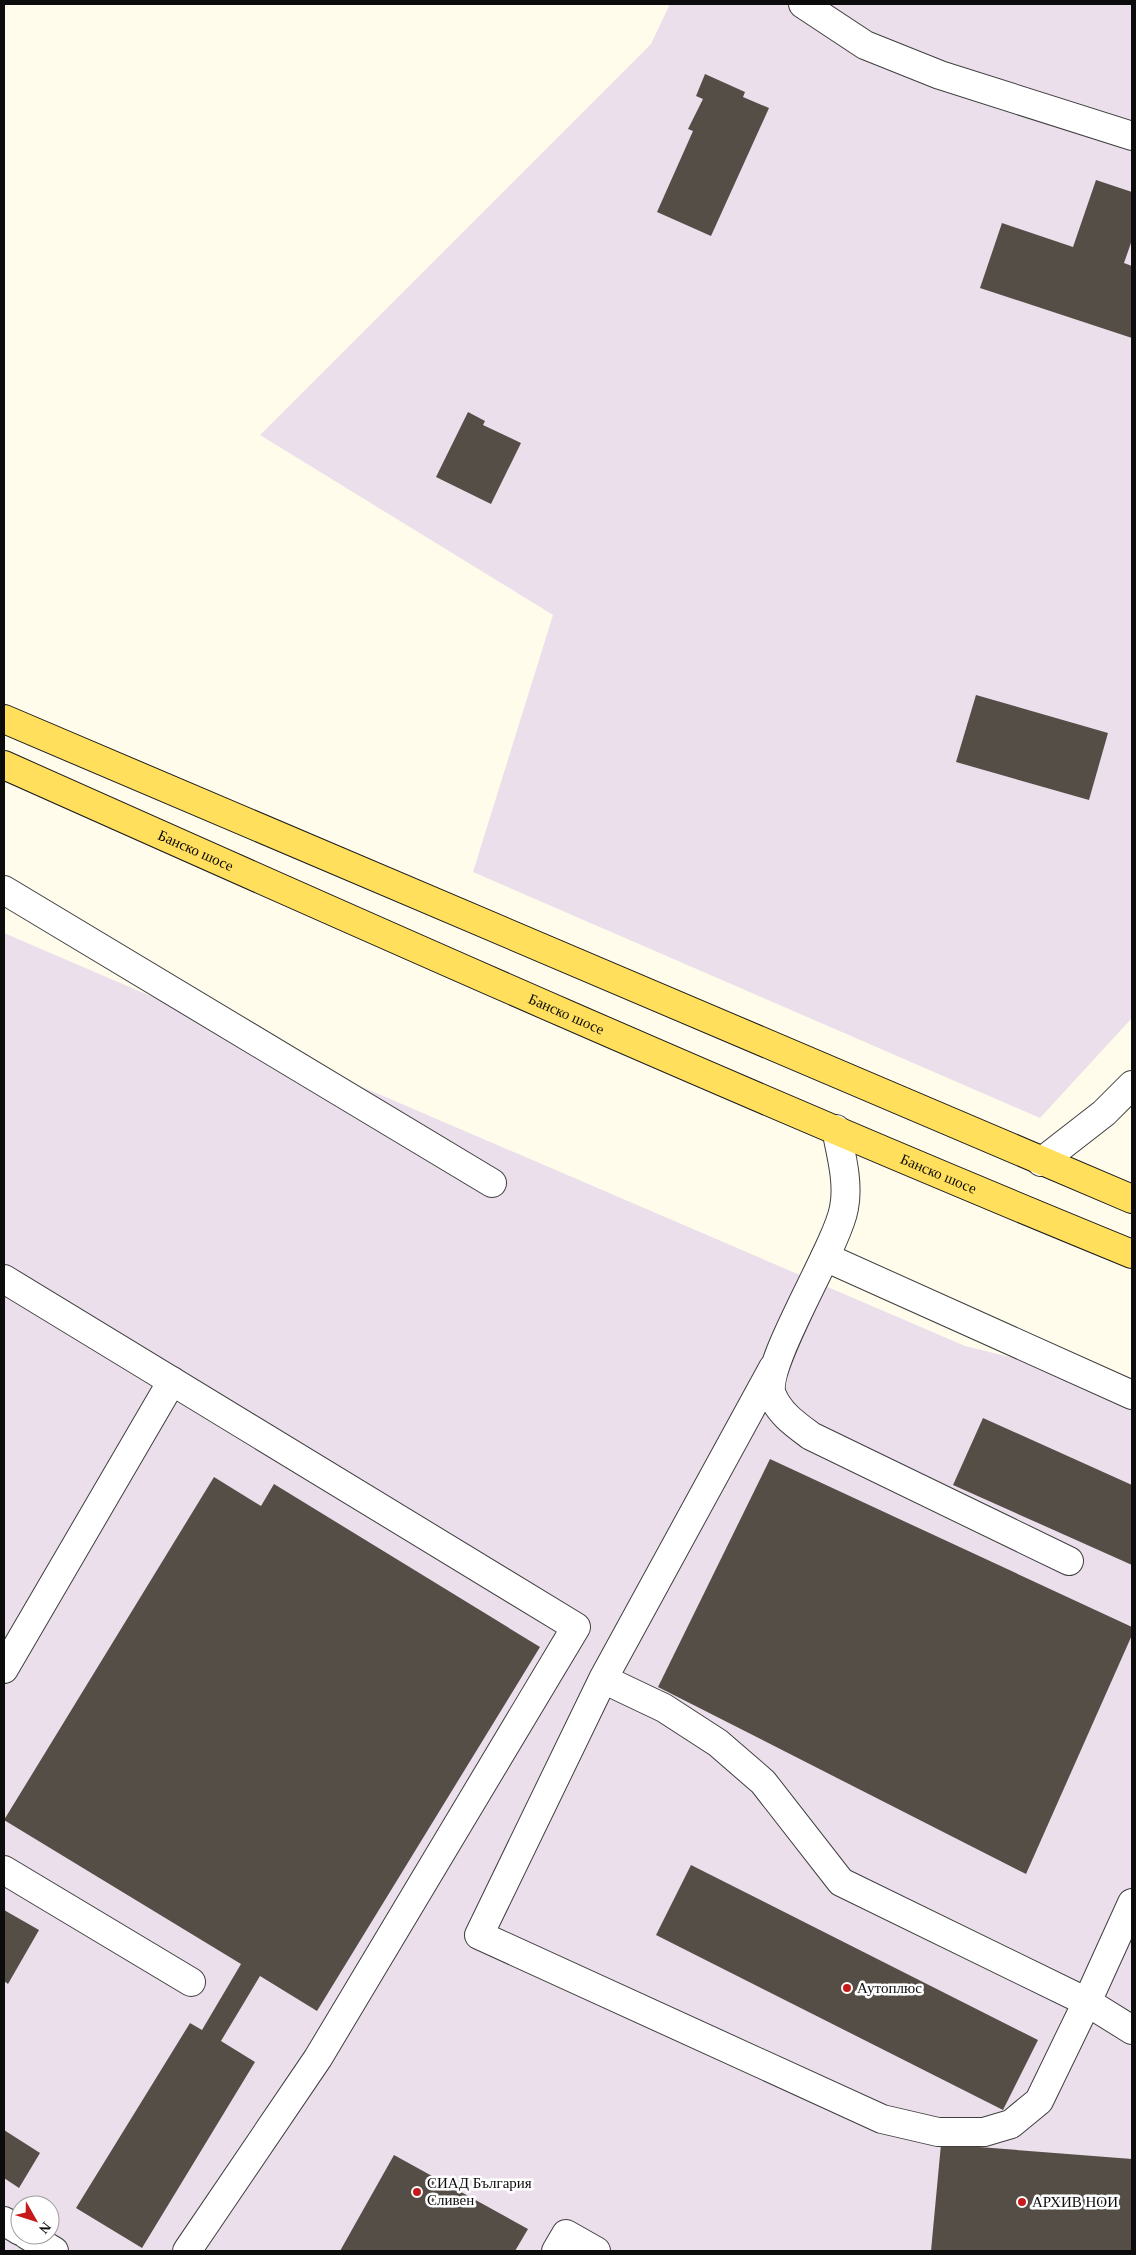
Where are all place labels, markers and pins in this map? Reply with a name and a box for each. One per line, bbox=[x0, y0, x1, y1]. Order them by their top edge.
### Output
place label: Аутоплюс bbox=[857, 1980, 922, 1996]
marker: Аутоплюс bbox=[841, 1982, 853, 1994]
place label: СИАД България Сливен bbox=[427, 2175, 532, 2208]
marker: СИАД България Сливен bbox=[411, 2186, 423, 2198]
place label: АРХИВ НОИ bbox=[1032, 2194, 1118, 2210]
marker: АРХИВ НОИ bbox=[1016, 2196, 1028, 2208]

